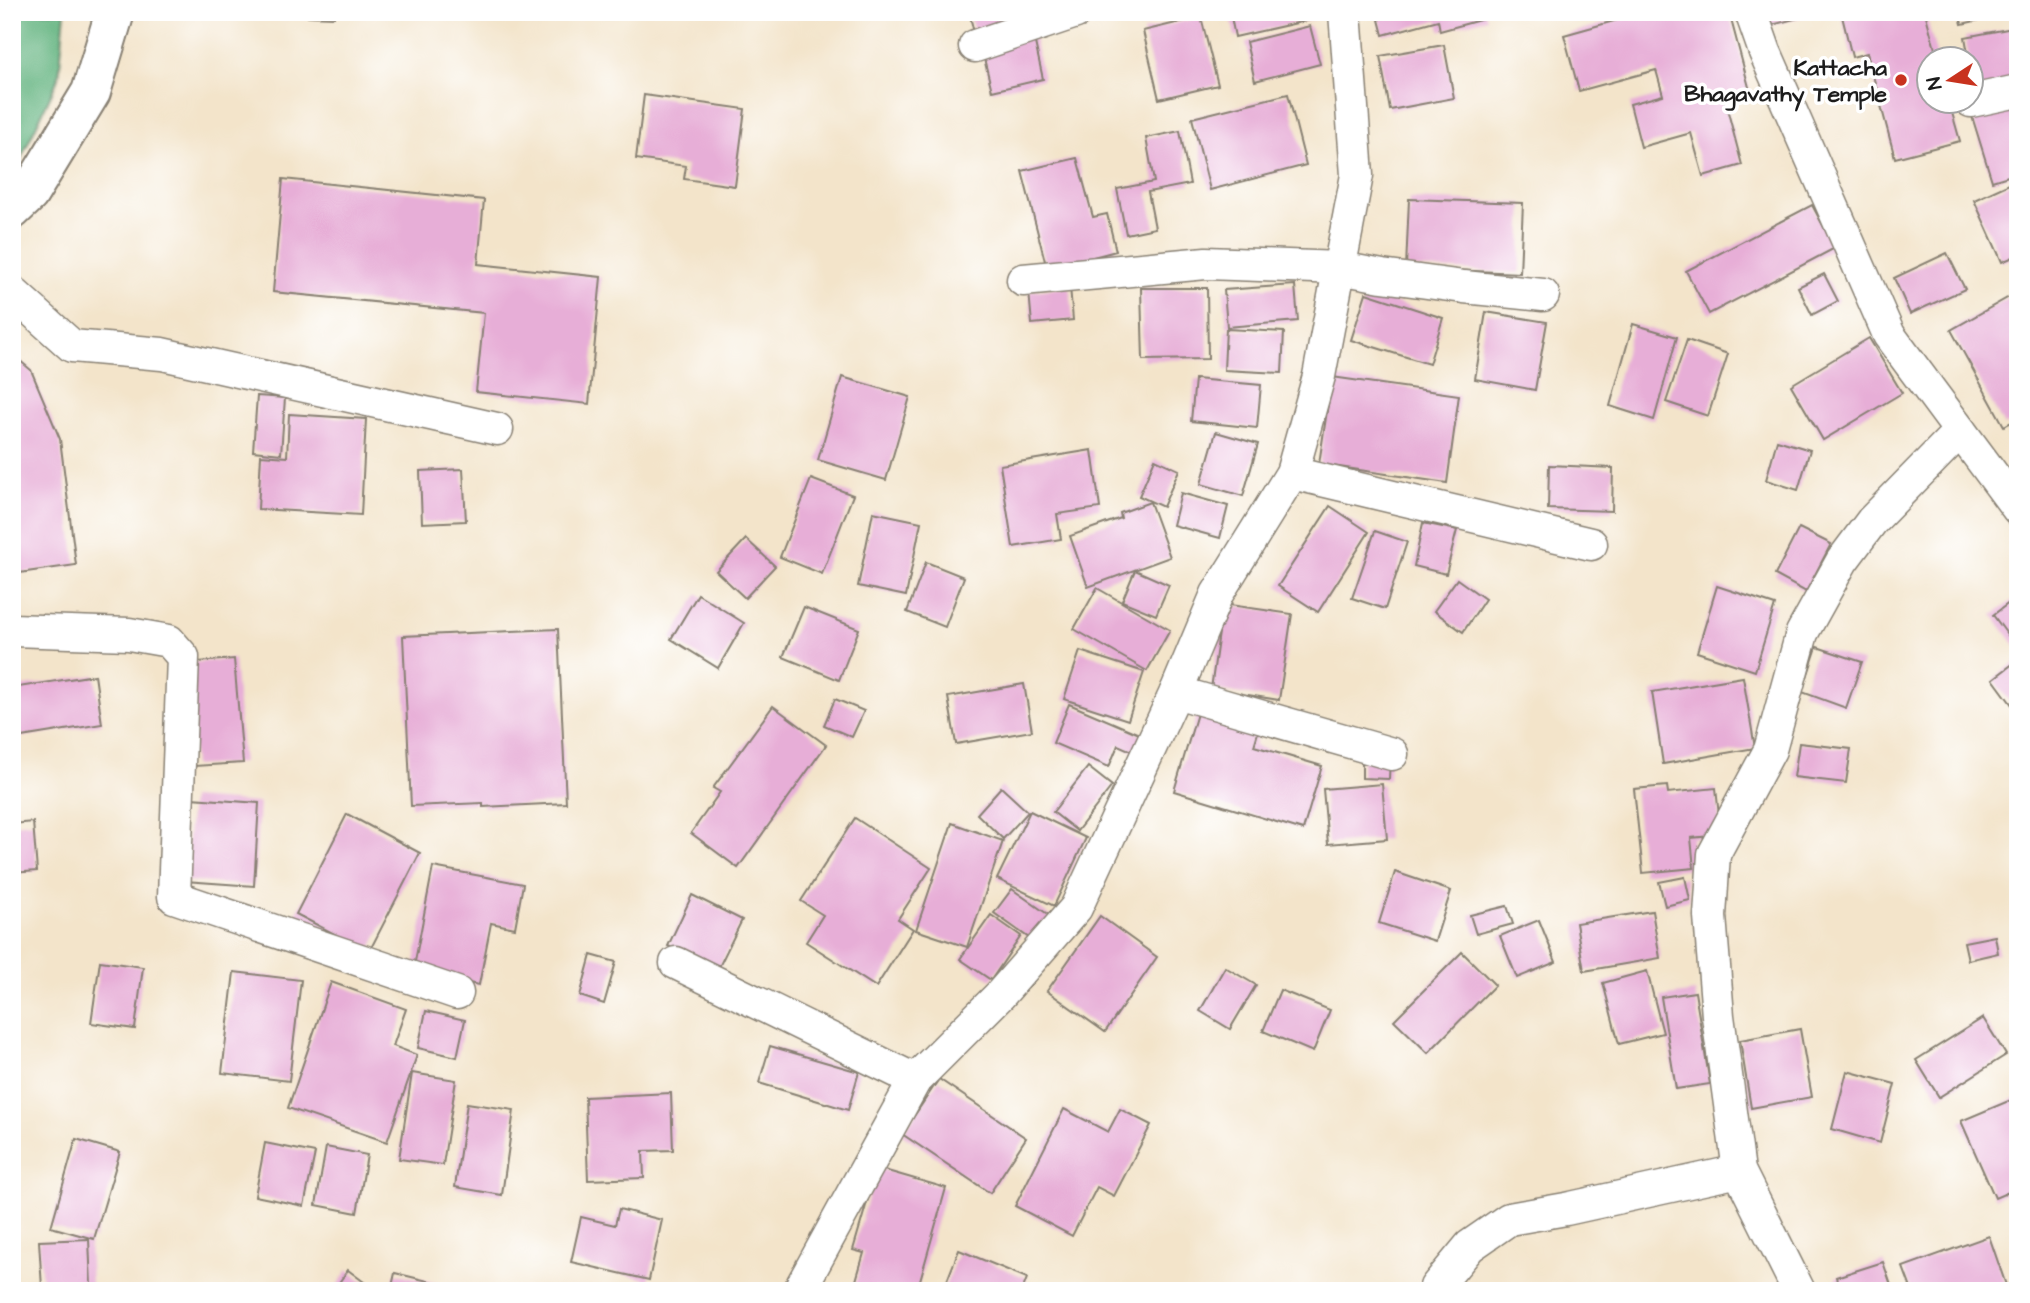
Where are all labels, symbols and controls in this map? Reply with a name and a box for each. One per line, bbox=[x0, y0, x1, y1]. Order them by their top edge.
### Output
north arrow bbox=[1914, 46, 1984, 116]
place label: Kattacha Bhagavathy Temple bbox=[1684, 52, 1888, 112]
marker: Kattacha Bhagavathy Temple bbox=[1893, 72, 1909, 88]
text: N bbox=[1920, 75, 1949, 92]

